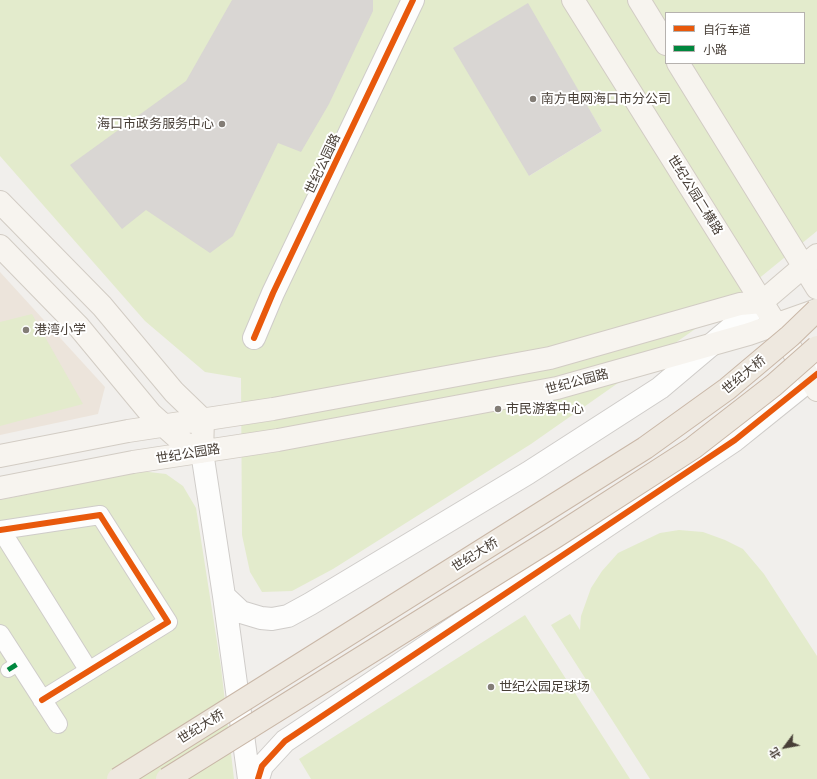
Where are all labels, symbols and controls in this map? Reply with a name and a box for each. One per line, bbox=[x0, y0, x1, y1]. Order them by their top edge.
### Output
legend bbox=[665, 12, 805, 64]
text: 自行车道 bbox=[703, 22, 751, 37]
text: 小路 bbox=[703, 42, 727, 57]
place label: 南方电网海口市分公司 bbox=[541, 91, 671, 107]
marker: 南方电网海口市分公司 bbox=[528, 94, 538, 104]
place label: 海口市政务服务中心 bbox=[97, 116, 214, 132]
marker: 海口市政务服务中心 bbox=[217, 119, 227, 129]
street label: 世纪公园路 bbox=[302, 131, 344, 197]
street label: 世纪公园二横路 bbox=[664, 152, 726, 238]
place label: 港湾小学 bbox=[34, 322, 86, 338]
marker: 港湾小学 bbox=[21, 325, 31, 335]
street label: 世纪大桥 bbox=[719, 352, 769, 398]
street label: 世纪公园路 bbox=[544, 366, 610, 398]
place label: 市民游客中心 bbox=[506, 401, 584, 417]
marker: 市民游客中心 bbox=[493, 404, 503, 414]
street label: 世纪公园路 bbox=[155, 441, 221, 467]
street label: 世纪大桥 bbox=[449, 535, 501, 575]
place label: 世纪公园足球场 bbox=[499, 679, 590, 695]
marker: 世纪公园足球场 bbox=[486, 682, 496, 692]
street label: 世纪大桥 bbox=[175, 707, 227, 747]
north arrow bbox=[765, 727, 805, 767]
text: 北 bbox=[766, 745, 784, 762]

